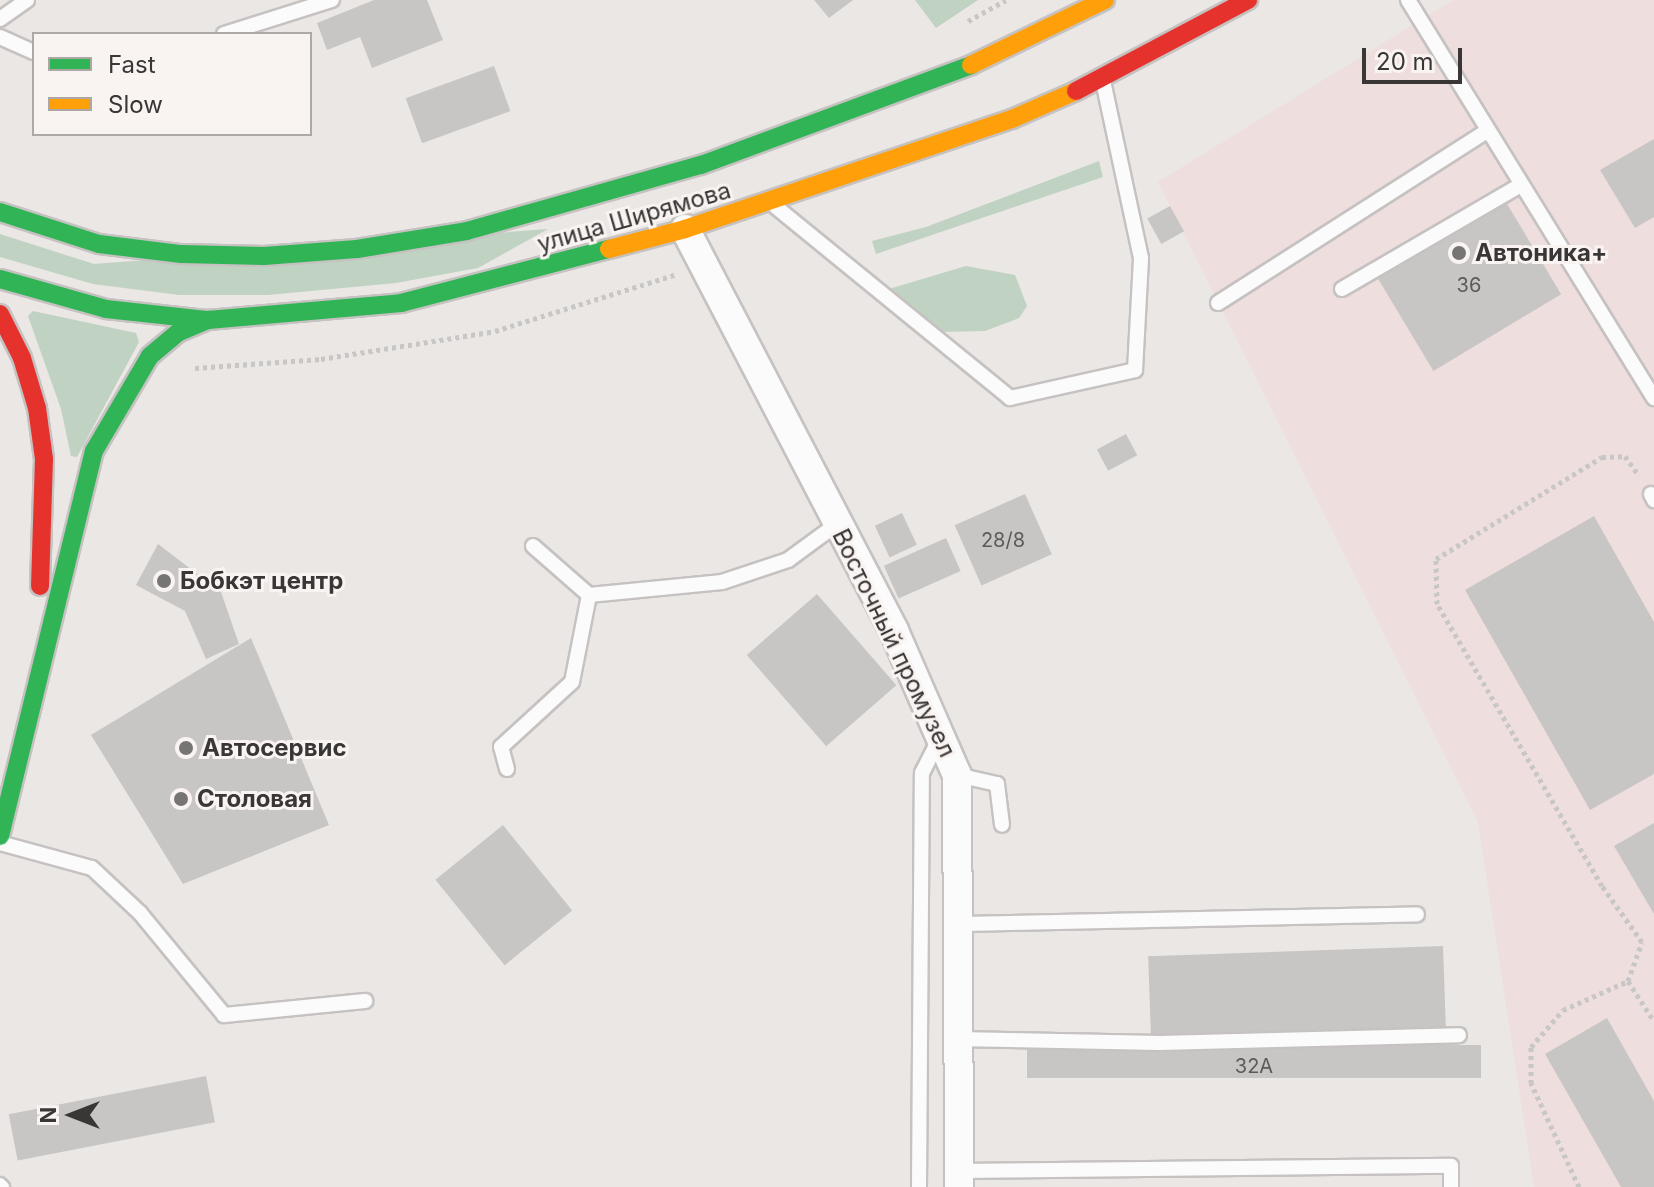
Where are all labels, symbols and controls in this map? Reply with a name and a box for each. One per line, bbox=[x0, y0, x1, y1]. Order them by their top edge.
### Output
legend bbox=[32, 32, 312, 136]
scale bar bbox=[1366, 32, 1466, 82]
text: 20 m bbox=[1376, 47, 1434, 76]
text: Fast bbox=[108, 50, 156, 79]
text: Slow bbox=[108, 90, 163, 119]
street label: улица Ширямова bbox=[534, 176, 734, 258]
place label: Автоника+ bbox=[1475, 239, 1607, 267]
marker: Автоника+ bbox=[1450, 244, 1468, 262]
house number: 36 bbox=[1457, 273, 1481, 297]
street label: Восточный промузел bbox=[826, 524, 962, 762]
house number: 28/8 bbox=[981, 528, 1025, 552]
place label: Бобкэт центр bbox=[180, 567, 343, 595]
marker: Бобкэт центр bbox=[155, 572, 173, 590]
place label: Автосервис bbox=[202, 734, 347, 762]
marker: Автосервис bbox=[177, 739, 195, 757]
place label: Столовая bbox=[197, 785, 312, 813]
marker: Столовая bbox=[172, 790, 190, 808]
house number: 32А bbox=[1235, 1054, 1273, 1078]
north arrow bbox=[32, 1075, 112, 1155]
text: N bbox=[35, 1107, 61, 1123]

